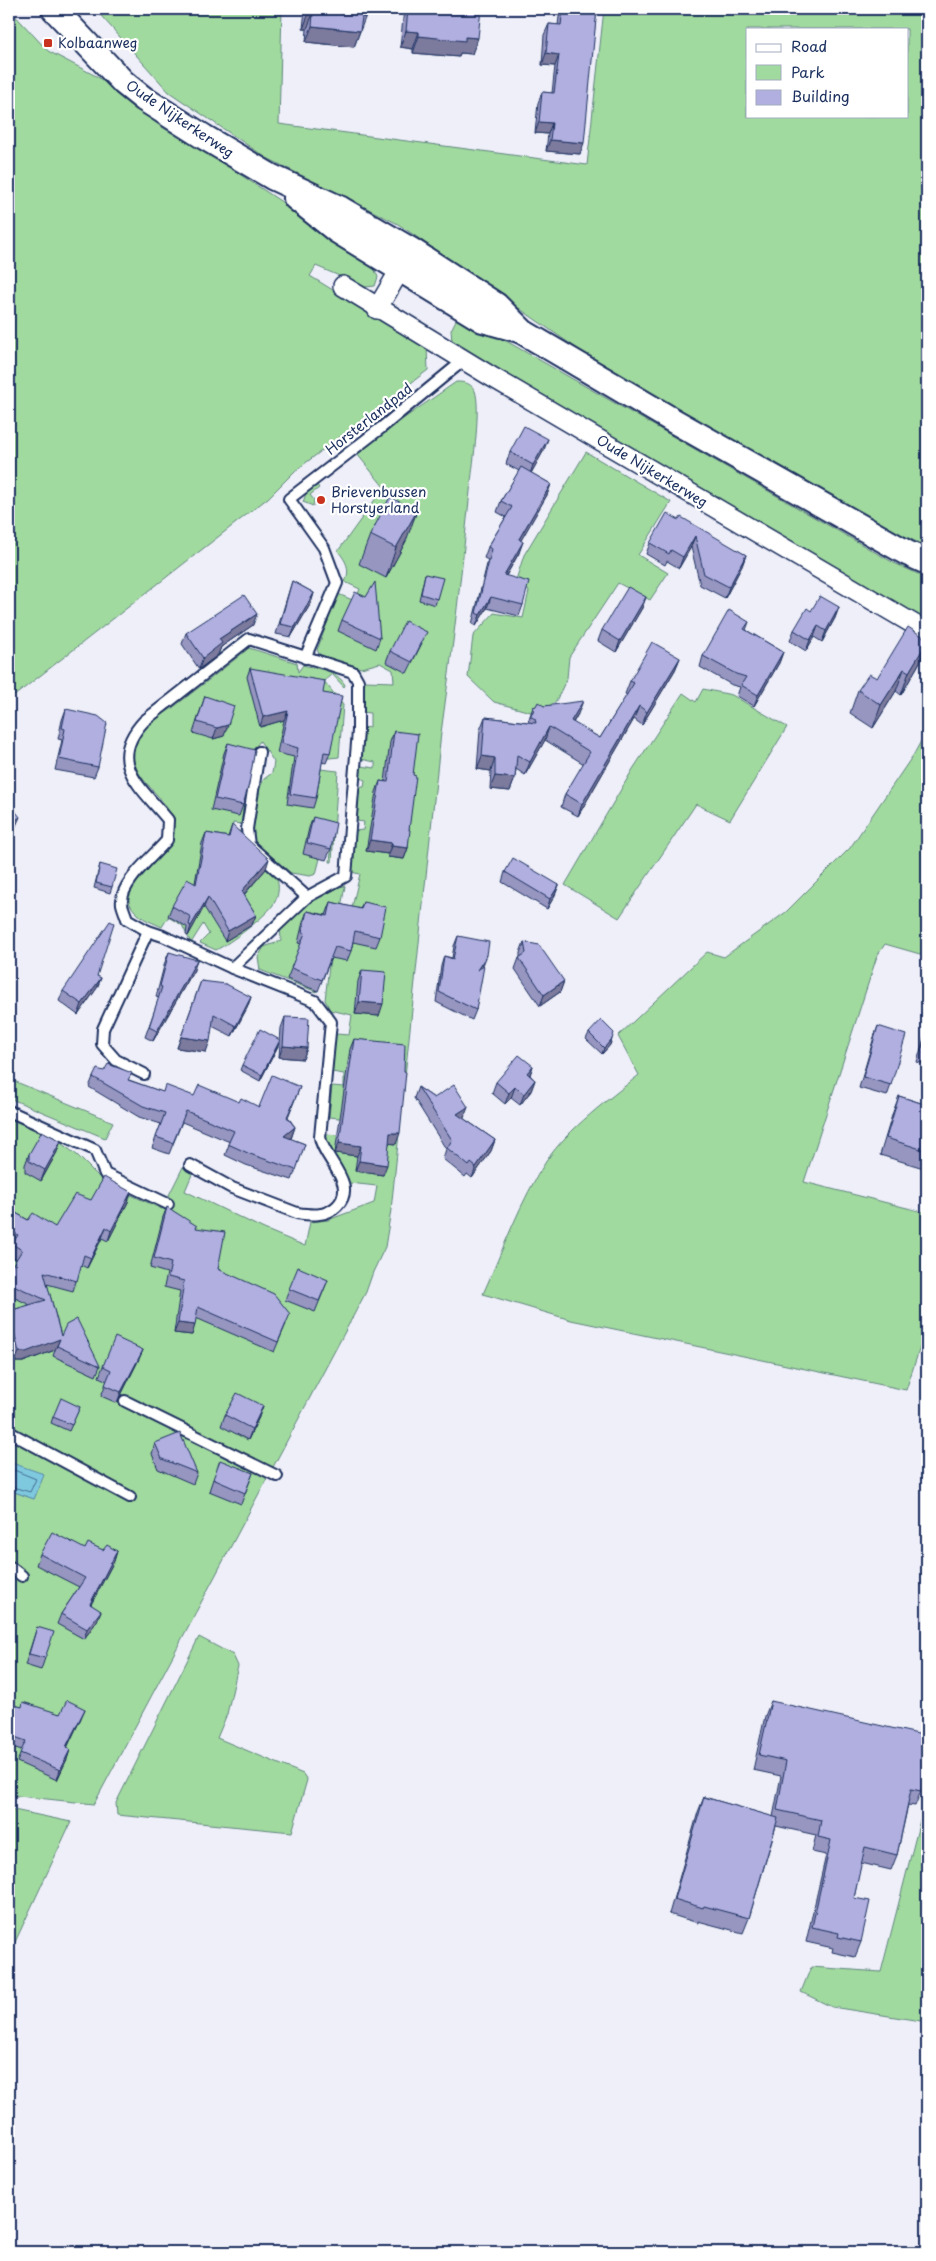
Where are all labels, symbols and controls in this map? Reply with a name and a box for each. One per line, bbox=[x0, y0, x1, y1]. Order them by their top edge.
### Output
legend bbox=[746, 28, 908, 118]
place label: Kolbaanweg bbox=[58, 32, 138, 53]
text: Road bbox=[791, 34, 827, 57]
marker: Kolbaanweg bbox=[42, 37, 54, 49]
text: Park bbox=[791, 60, 825, 83]
street label: Oude Nijkerkerweg bbox=[122, 75, 239, 163]
text: Building bbox=[791, 84, 850, 107]
street label: Horsterlandpad bbox=[321, 378, 417, 459]
street label: Oude Nijkerkerweg bbox=[593, 429, 712, 512]
place label: Brievenbussen Horstyerland bbox=[331, 481, 426, 518]
marker: Brievenbussen Horstyerland bbox=[315, 494, 327, 506]

